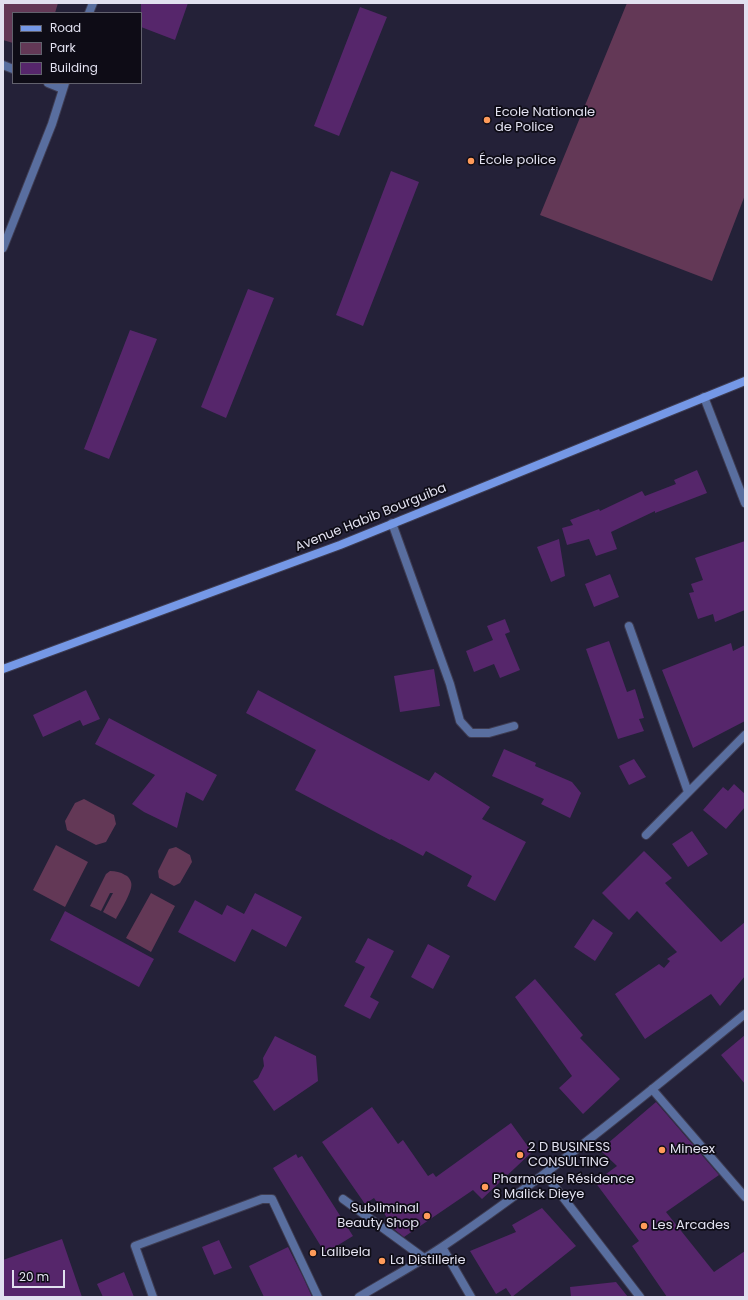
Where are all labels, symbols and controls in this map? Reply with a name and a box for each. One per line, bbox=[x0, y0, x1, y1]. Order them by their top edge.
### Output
legend bbox=[12, 12, 142, 84]
text: Road bbox=[50, 19, 81, 36]
text: Park bbox=[50, 39, 76, 56]
text: Building bbox=[50, 59, 98, 76]
place label: Ecole Nationale de Police bbox=[495, 105, 595, 136]
marker: Ecole Nationale de Police bbox=[482, 115, 492, 125]
place label: École police bbox=[479, 153, 556, 169]
marker: École police bbox=[466, 156, 476, 166]
street label: Avenue Habib Bourguiba bbox=[293, 480, 449, 556]
place label: 2 D BUSINESS CONSULTING bbox=[528, 1140, 610, 1171]
place label: Mineex bbox=[670, 1142, 715, 1158]
marker: Mineex bbox=[657, 1145, 667, 1155]
marker: 2 D BUSINESS CONSULTING bbox=[515, 1150, 525, 1160]
place label: Pharmacie Résidence S Malick Dieye bbox=[493, 1172, 634, 1203]
marker: Pharmacie Résidence S Malick Dieye bbox=[480, 1182, 490, 1192]
place label: Subliminal Beauty Shop bbox=[337, 1201, 419, 1232]
marker: Subliminal Beauty Shop bbox=[422, 1211, 432, 1221]
place label: Les Arcades bbox=[652, 1218, 730, 1234]
marker: Les Arcades bbox=[639, 1221, 649, 1231]
place label: Lalibela bbox=[321, 1245, 371, 1261]
marker: Lalibela bbox=[308, 1248, 318, 1258]
place label: La Distillerie bbox=[390, 1253, 466, 1269]
marker: La Distillerie bbox=[377, 1256, 387, 1266]
scale bar bbox=[14, 1262, 67, 1288]
text: 20 m bbox=[19, 1268, 49, 1285]

